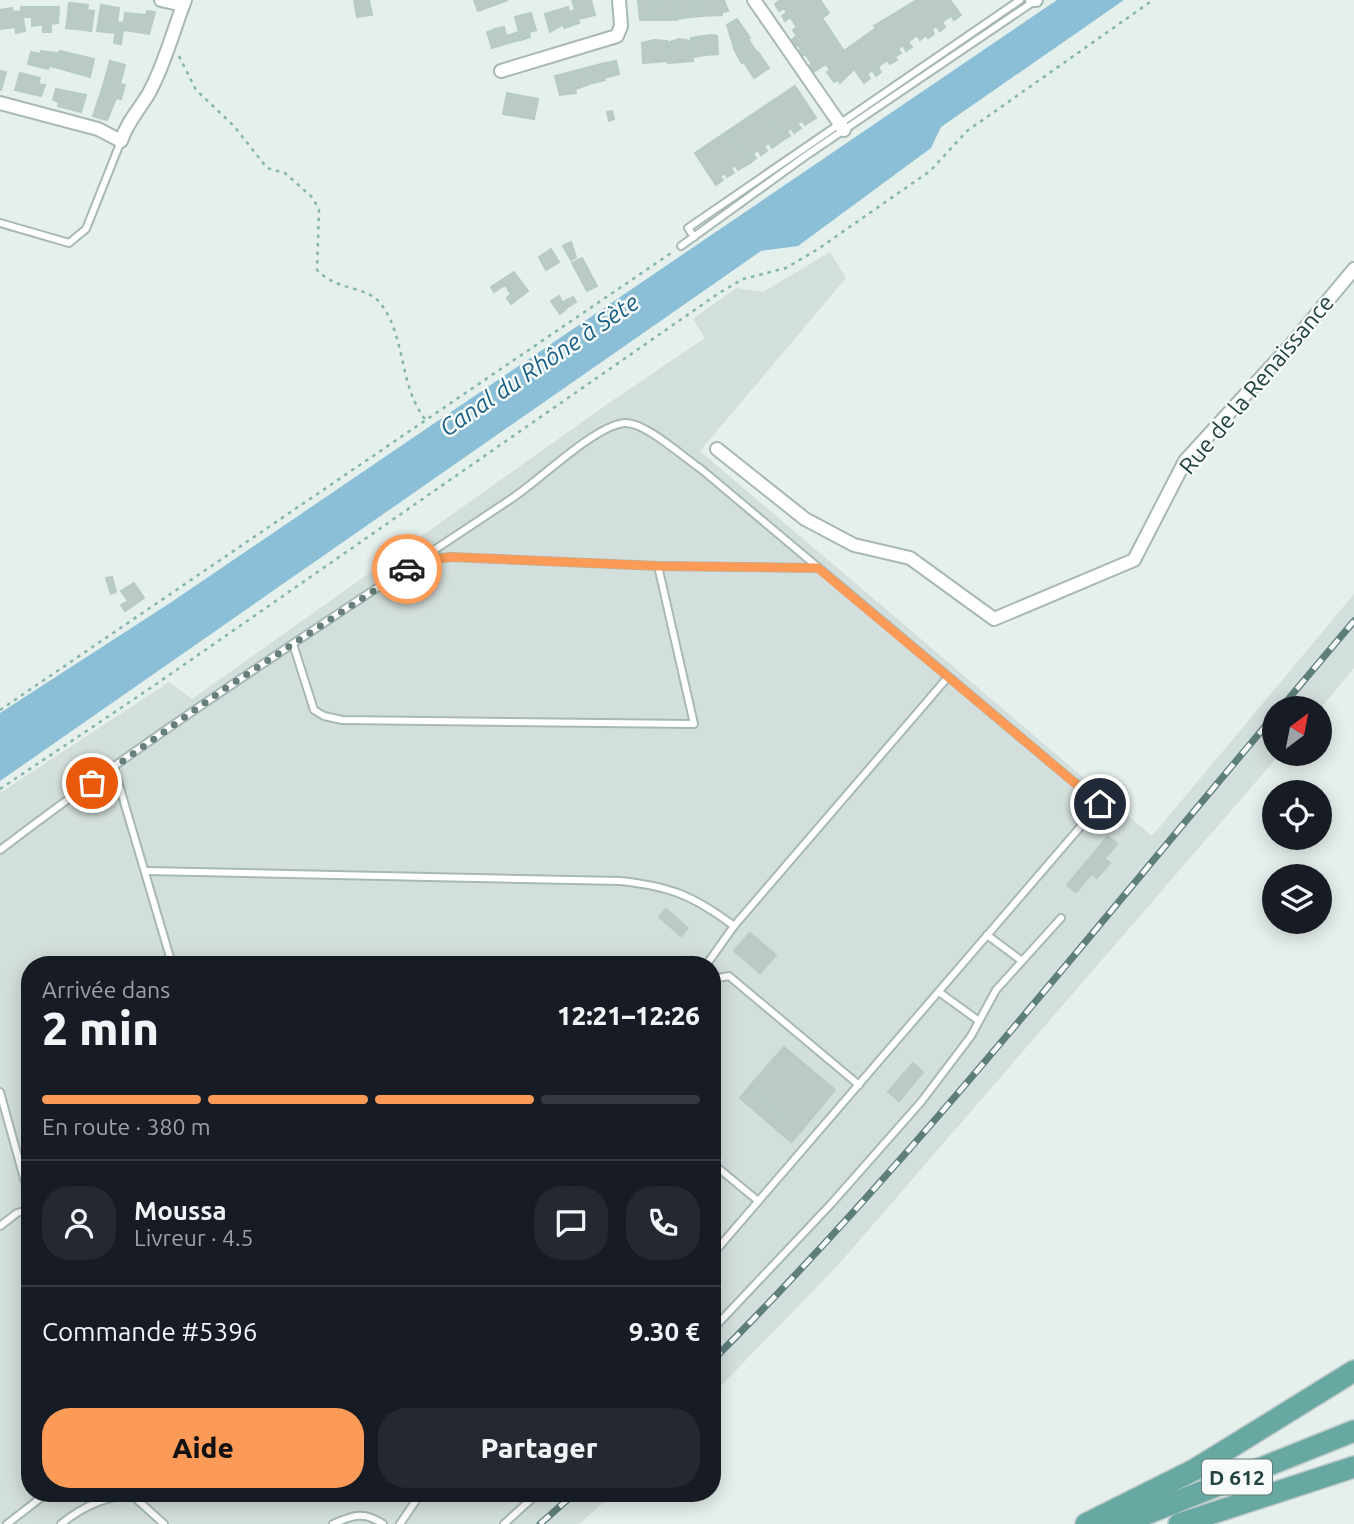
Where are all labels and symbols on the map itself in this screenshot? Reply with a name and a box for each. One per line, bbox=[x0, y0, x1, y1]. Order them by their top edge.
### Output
water label: Canal du Rhône à Sète bbox=[434, 288, 644, 442]
street label: Rue de la Renaissance bbox=[1174, 289, 1338, 479]
courier bbox=[372, 534, 442, 604]
north arrow bbox=[1262, 696, 1332, 766]
pin bbox=[62, 753, 122, 813]
pin bbox=[1070, 774, 1130, 834]
road number: D 612 bbox=[1202, 1460, 1272, 1494]

